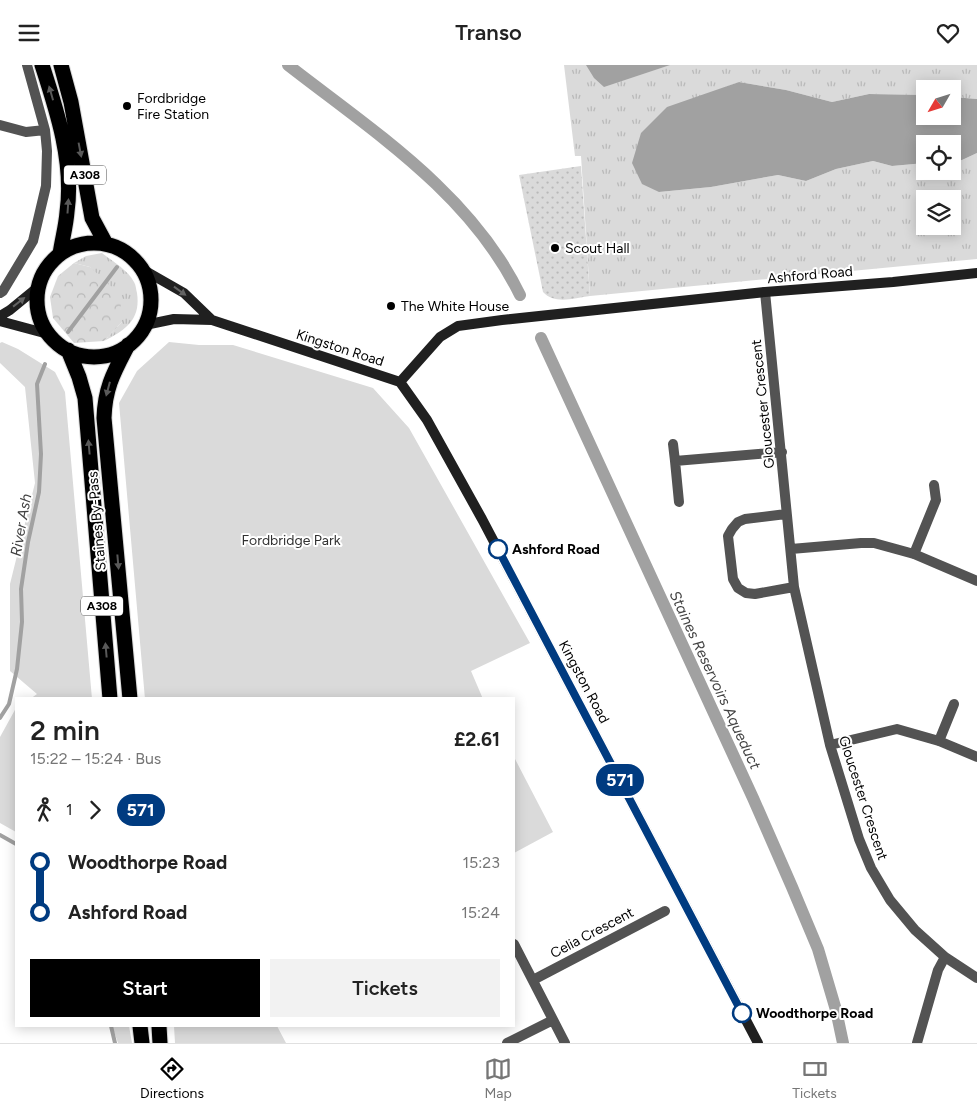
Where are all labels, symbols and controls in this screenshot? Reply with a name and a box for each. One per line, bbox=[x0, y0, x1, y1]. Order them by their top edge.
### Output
icon: menu bbox=[15, 19, 43, 47]
text: Transo bbox=[455, 19, 522, 46]
icon: heart bbox=[934, 19, 962, 47]
north arrow bbox=[916, 80, 961, 125]
map controls bbox=[916, 80, 961, 235]
one-way arrow bbox=[46, 86, 54, 101]
place label: Fordbridge Fire Station bbox=[137, 90, 209, 123]
marker: Fordbridge Fire Station bbox=[121, 100, 133, 112]
button: locate bbox=[916, 135, 961, 180]
one-way arrow bbox=[77, 143, 85, 159]
road number: A308 bbox=[64, 165, 106, 185]
button: layers bbox=[916, 190, 961, 235]
one-way arrow bbox=[64, 197, 72, 213]
place label: Scout Hall bbox=[565, 240, 630, 257]
marker: Scout Hall bbox=[549, 242, 561, 254]
street label: Ashford Road bbox=[767, 263, 853, 287]
one-way arrow bbox=[173, 286, 187, 296]
one-way arrow bbox=[13, 297, 26, 308]
place label: The White House bbox=[401, 298, 509, 315]
marker: The White House bbox=[385, 300, 397, 312]
street label: Kingston Road bbox=[294, 326, 386, 370]
street label: Gloucester Crescent bbox=[748, 339, 778, 469]
one-way arrow bbox=[103, 382, 111, 397]
one-way arrow bbox=[85, 439, 93, 455]
street label: Staines By-Pass bbox=[84, 471, 110, 571]
water label: River Ash bbox=[7, 492, 35, 558]
park label: Fordbridge Park bbox=[242, 532, 341, 549]
marker: Ashford Road bbox=[488, 539, 508, 559]
place label: Ashford Road bbox=[512, 541, 600, 558]
one-way arrow bbox=[114, 554, 122, 570]
water label: Staines Reservoirs Aqueduct bbox=[666, 588, 764, 772]
road number: A308 bbox=[81, 597, 123, 615]
street label: Kingston Road bbox=[555, 638, 613, 726]
one-way arrow bbox=[102, 642, 110, 658]
text: 2 min bbox=[30, 713, 100, 747]
text: £2.61 bbox=[454, 728, 500, 751]
street label: Gloucester Crescent bbox=[835, 734, 891, 862]
text: 15:22 – 15:24 · Bus bbox=[30, 749, 161, 768]
line badge: 571 bbox=[591, 764, 649, 796]
text: 571 bbox=[606, 769, 634, 791]
icon: walk bbox=[30, 796, 58, 824]
icon: forward bbox=[81, 796, 109, 824]
text: 571 bbox=[127, 799, 155, 821]
text: 1 bbox=[66, 800, 73, 819]
text: Woodthorpe Road bbox=[68, 851, 227, 874]
text: 15:23 bbox=[462, 853, 500, 872]
text: Ashford Road bbox=[68, 901, 187, 924]
text: 15:24 bbox=[461, 903, 500, 922]
street label: Celia Crescent bbox=[547, 904, 637, 962]
button: Start bbox=[30, 959, 260, 1017]
button: Tickets bbox=[270, 959, 500, 1017]
marker: Woodthorpe Road bbox=[732, 1003, 752, 1023]
place label: Woodthorpe Road bbox=[756, 1005, 873, 1022]
tab: Directions bbox=[140, 1055, 204, 1102]
tab: Map bbox=[484, 1055, 512, 1102]
tab: Tickets bbox=[792, 1055, 837, 1102]

